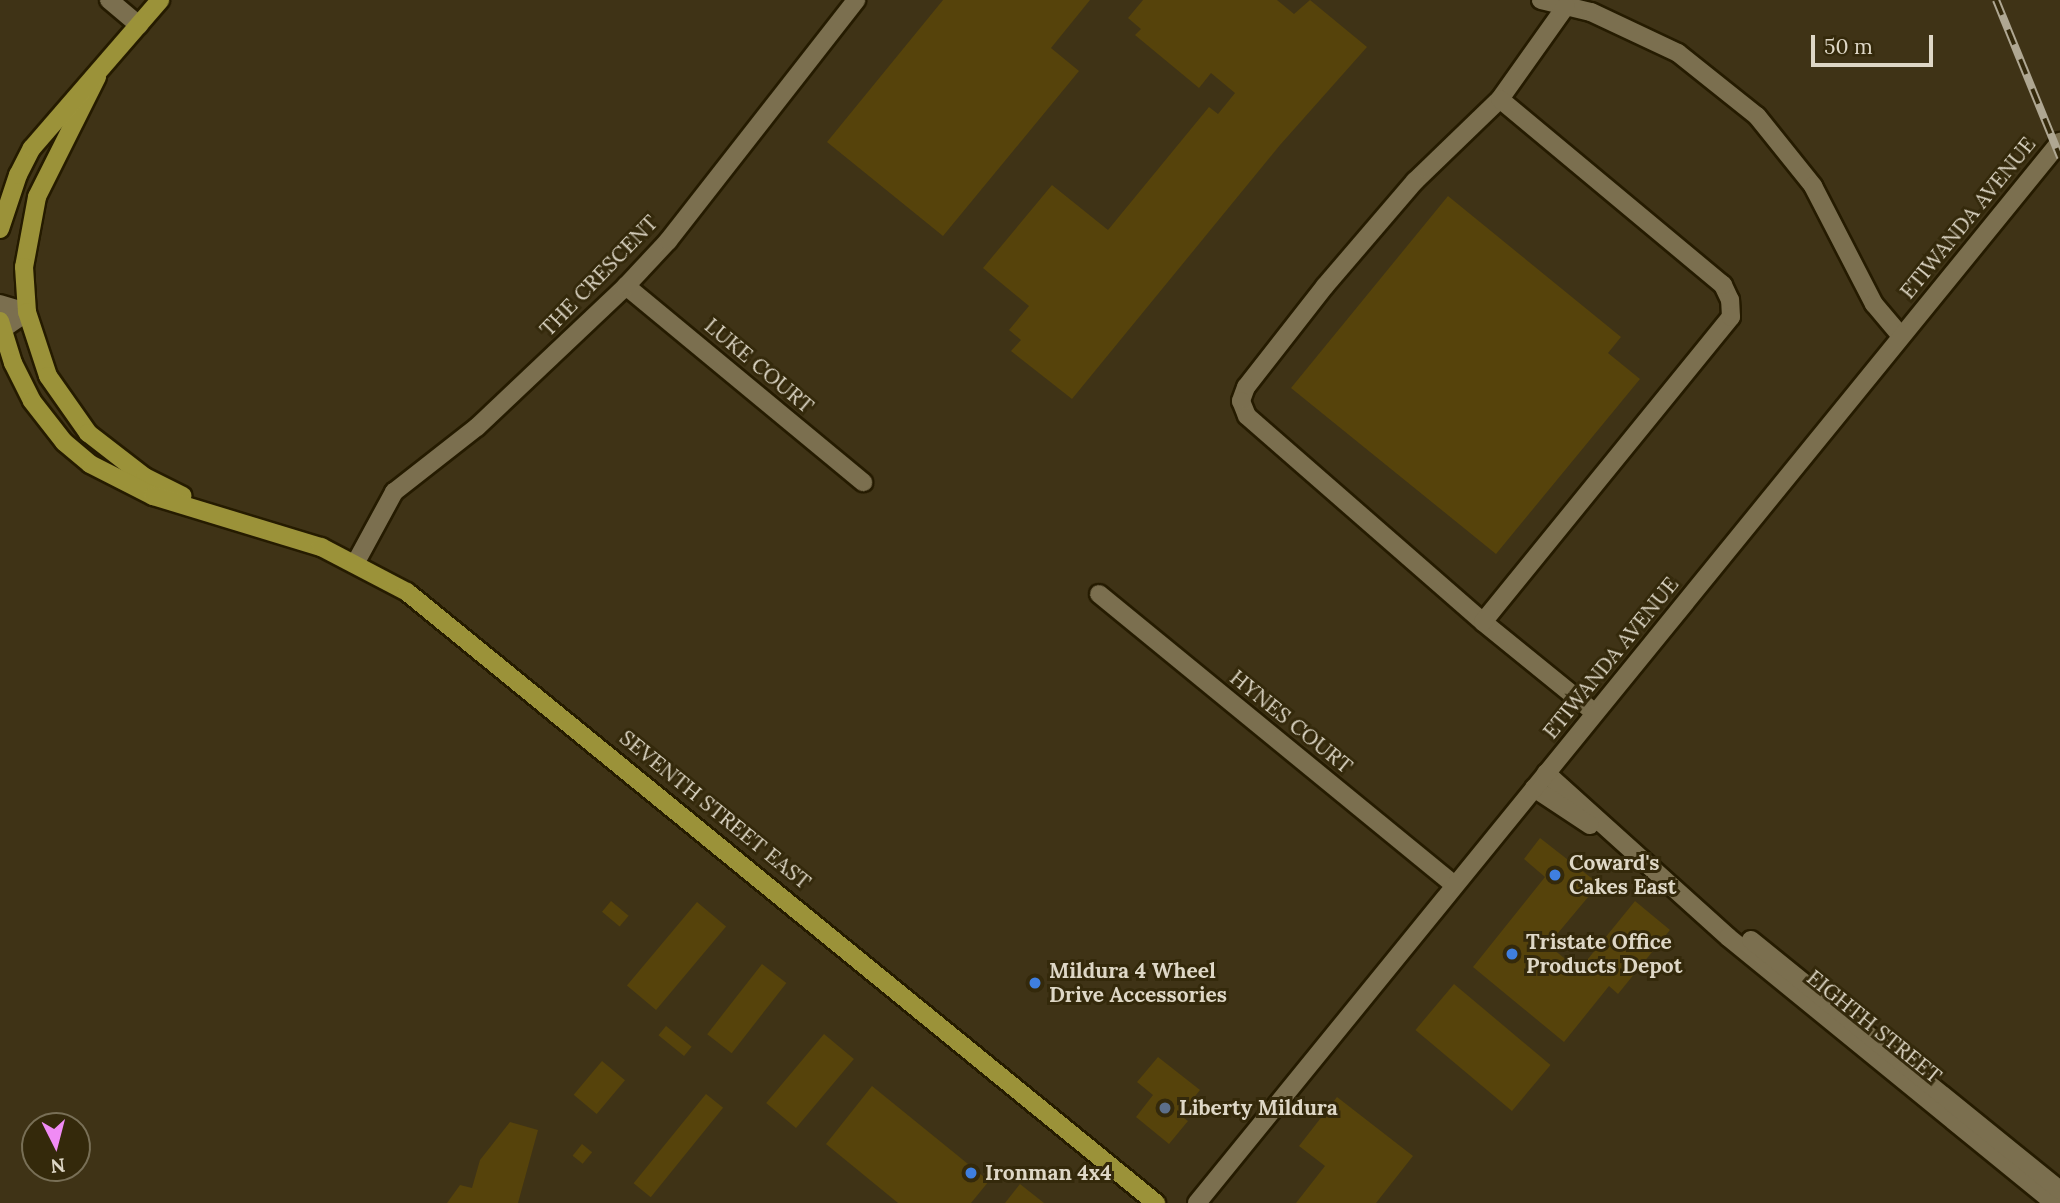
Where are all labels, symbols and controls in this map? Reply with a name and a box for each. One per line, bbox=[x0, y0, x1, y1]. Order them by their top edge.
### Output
scale bar bbox=[1815, 21, 1938, 65]
text: 50 m bbox=[1824, 33, 1873, 60]
street label: ETIWANDA AVENUE bbox=[1895, 132, 2041, 304]
street label: THE CRESCENT bbox=[535, 210, 663, 342]
street label: LUKE COURT bbox=[699, 313, 819, 419]
street label: ETIWANDA AVENUE bbox=[1538, 572, 1684, 744]
street label: HYNES COURT bbox=[1225, 665, 1357, 779]
street label: SEVENTH STREET EAST bbox=[614, 725, 816, 895]
place label: Coward's Cakes East bbox=[1569, 850, 1676, 900]
marker: Coward's Cakes East bbox=[1547, 867, 1563, 883]
place label: Tristate Office Products Depot bbox=[1526, 929, 1682, 979]
marker: Tristate Office Products Depot bbox=[1504, 946, 1520, 962]
place label: Mildura 4 Wheel Drive Accessories bbox=[1049, 958, 1227, 1008]
street label: EIGHTH STREET bbox=[1802, 965, 1946, 1089]
marker: Mildura 4 Wheel Drive Accessories bbox=[1027, 975, 1043, 991]
place label: Liberty Mildura bbox=[1179, 1095, 1338, 1121]
marker: Liberty Mildura bbox=[1157, 1100, 1173, 1116]
north arrow bbox=[21, 1112, 91, 1182]
text: N bbox=[49, 1153, 67, 1179]
place label: Ironman 4x4 bbox=[985, 1160, 1112, 1186]
marker: Ironman 4x4 bbox=[963, 1165, 979, 1181]

